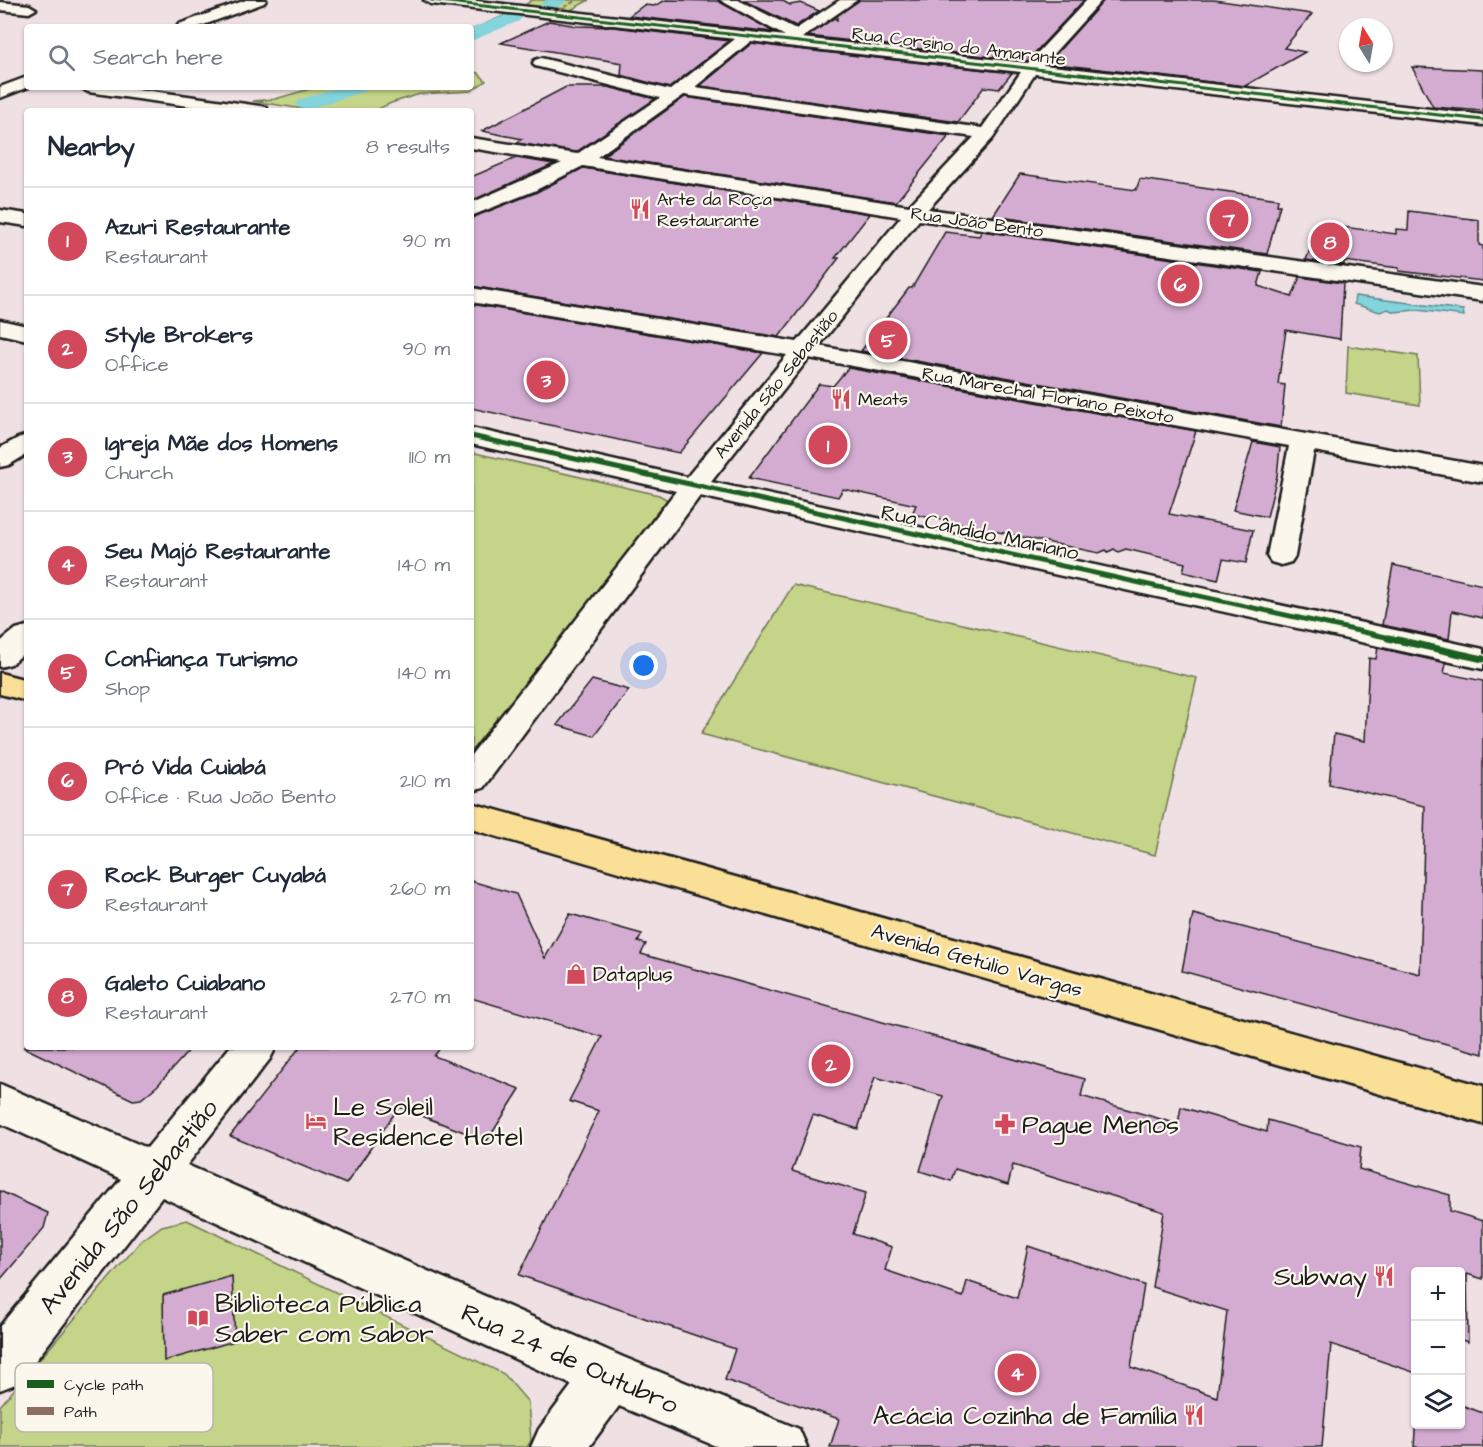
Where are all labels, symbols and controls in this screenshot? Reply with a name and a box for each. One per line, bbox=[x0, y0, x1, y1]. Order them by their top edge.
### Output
north arrow bbox=[1339, 18, 1393, 72]
street label: Rua Corsino do Amarante bbox=[850, 21, 1068, 72]
search box bbox=[24, 24, 474, 90]
icon: search bbox=[45, 41, 78, 74]
text: Search here bbox=[93, 42, 223, 73]
text: Nearby bbox=[48, 129, 135, 165]
text: 8 results bbox=[366, 133, 450, 161]
place label: Arte da Roça Restaurante bbox=[657, 187, 772, 233]
pin: 7 bbox=[1210, 196, 1248, 242]
restaurant icon: Arte da Roça Restaurante bbox=[628, 197, 652, 221]
street label: Rua João Bento bbox=[909, 201, 1045, 244]
text: Azuri Restaurante bbox=[105, 212, 290, 243]
pin: 8 bbox=[1310, 220, 1350, 264]
text: 1 bbox=[66, 227, 69, 255]
text: 90 m bbox=[402, 227, 450, 255]
text: Restaurant bbox=[105, 243, 208, 271]
pin: 6 bbox=[1160, 262, 1200, 306]
street label: Avenida São Sebastião bbox=[709, 305, 844, 464]
pin: 5 bbox=[868, 318, 908, 362]
text: Style Brokers bbox=[105, 320, 253, 351]
text: 2 bbox=[62, 335, 73, 363]
text: 90 m bbox=[402, 335, 450, 363]
text: Office bbox=[105, 351, 169, 379]
pin: 3 bbox=[526, 358, 566, 403]
street label: Rua Marechal Floriano Peixoto bbox=[920, 361, 1176, 430]
restaurant icon: Meats bbox=[829, 387, 853, 411]
place label: Meats bbox=[858, 387, 908, 412]
pin: 1 bbox=[808, 422, 848, 468]
text: Igreja Mãe dos Homens bbox=[105, 428, 338, 459]
text: 3 bbox=[62, 443, 73, 471]
text: 110 m bbox=[409, 443, 450, 471]
text: Church bbox=[105, 459, 173, 487]
street label: Rua Cândido Mariano bbox=[878, 497, 1082, 568]
text: Seu Majó Restaurante bbox=[105, 536, 331, 567]
text: 4 bbox=[61, 551, 74, 579]
text: 140 m bbox=[398, 551, 450, 579]
text: Restaurant bbox=[105, 567, 208, 595]
text: Confiança Turismo bbox=[105, 644, 297, 675]
your location bbox=[629, 651, 658, 680]
text: 5 bbox=[60, 659, 75, 687]
text: 140 m bbox=[398, 659, 450, 687]
text: Shop bbox=[105, 675, 150, 703]
text: Pró Vida Cuiabá bbox=[105, 752, 266, 783]
text: 6 bbox=[61, 767, 74, 795]
text: 210 m bbox=[400, 767, 450, 795]
text: Office · Rua João Bento bbox=[105, 783, 336, 811]
text: Rock Burger Cuyabá bbox=[105, 860, 326, 891]
text: 7 bbox=[61, 875, 74, 903]
text: 260 m bbox=[390, 875, 450, 903]
text: Restaurant bbox=[105, 891, 208, 919]
street label: Avenida Getúlio Vargas bbox=[867, 916, 1086, 1006]
place label: Dataplus bbox=[593, 960, 673, 990]
shop icon: Dataplus bbox=[564, 962, 588, 986]
text: Galeto Cuiabano bbox=[105, 968, 265, 999]
text: 8 bbox=[61, 983, 74, 1011]
text: 270 m bbox=[390, 983, 450, 1011]
text: Restaurant bbox=[105, 999, 208, 1027]
pin: 2 bbox=[812, 1042, 850, 1086]
place label: Le Soleil Residence Hotel bbox=[333, 1089, 523, 1155]
street label: Avenida São Sebastião bbox=[31, 1091, 227, 1322]
place label: Pague Menos bbox=[1022, 1107, 1179, 1145]
hotel icon: Le Soleil Residence Hotel bbox=[304, 1109, 328, 1133]
pharmacy icon: Pague Menos bbox=[993, 1112, 1017, 1136]
place label: Subway bbox=[1274, 1259, 1367, 1297]
restaurant icon: Subway bbox=[1372, 1264, 1396, 1288]
map controls bbox=[1411, 1267, 1465, 1429]
button: + bbox=[1411, 1267, 1465, 1321]
place label: Biblioteca Pública Saber com Sabor bbox=[215, 1286, 434, 1352]
street label: Rua 24 de Outubro bbox=[455, 1295, 684, 1423]
library icon: Biblioteca Pública Saber com Sabor bbox=[186, 1306, 210, 1330]
button: − bbox=[1411, 1321, 1465, 1375]
pin: 4 bbox=[998, 1350, 1036, 1396]
legend bbox=[15, 1363, 213, 1432]
text: Cycle path bbox=[64, 1374, 143, 1397]
button: layers bbox=[1411, 1375, 1465, 1429]
place label: Acácia Cozinha de Família bbox=[873, 1398, 1177, 1434]
text: Path bbox=[64, 1401, 97, 1423]
restaurant icon: Acácia Cozinha de Família bbox=[1182, 1403, 1206, 1427]

